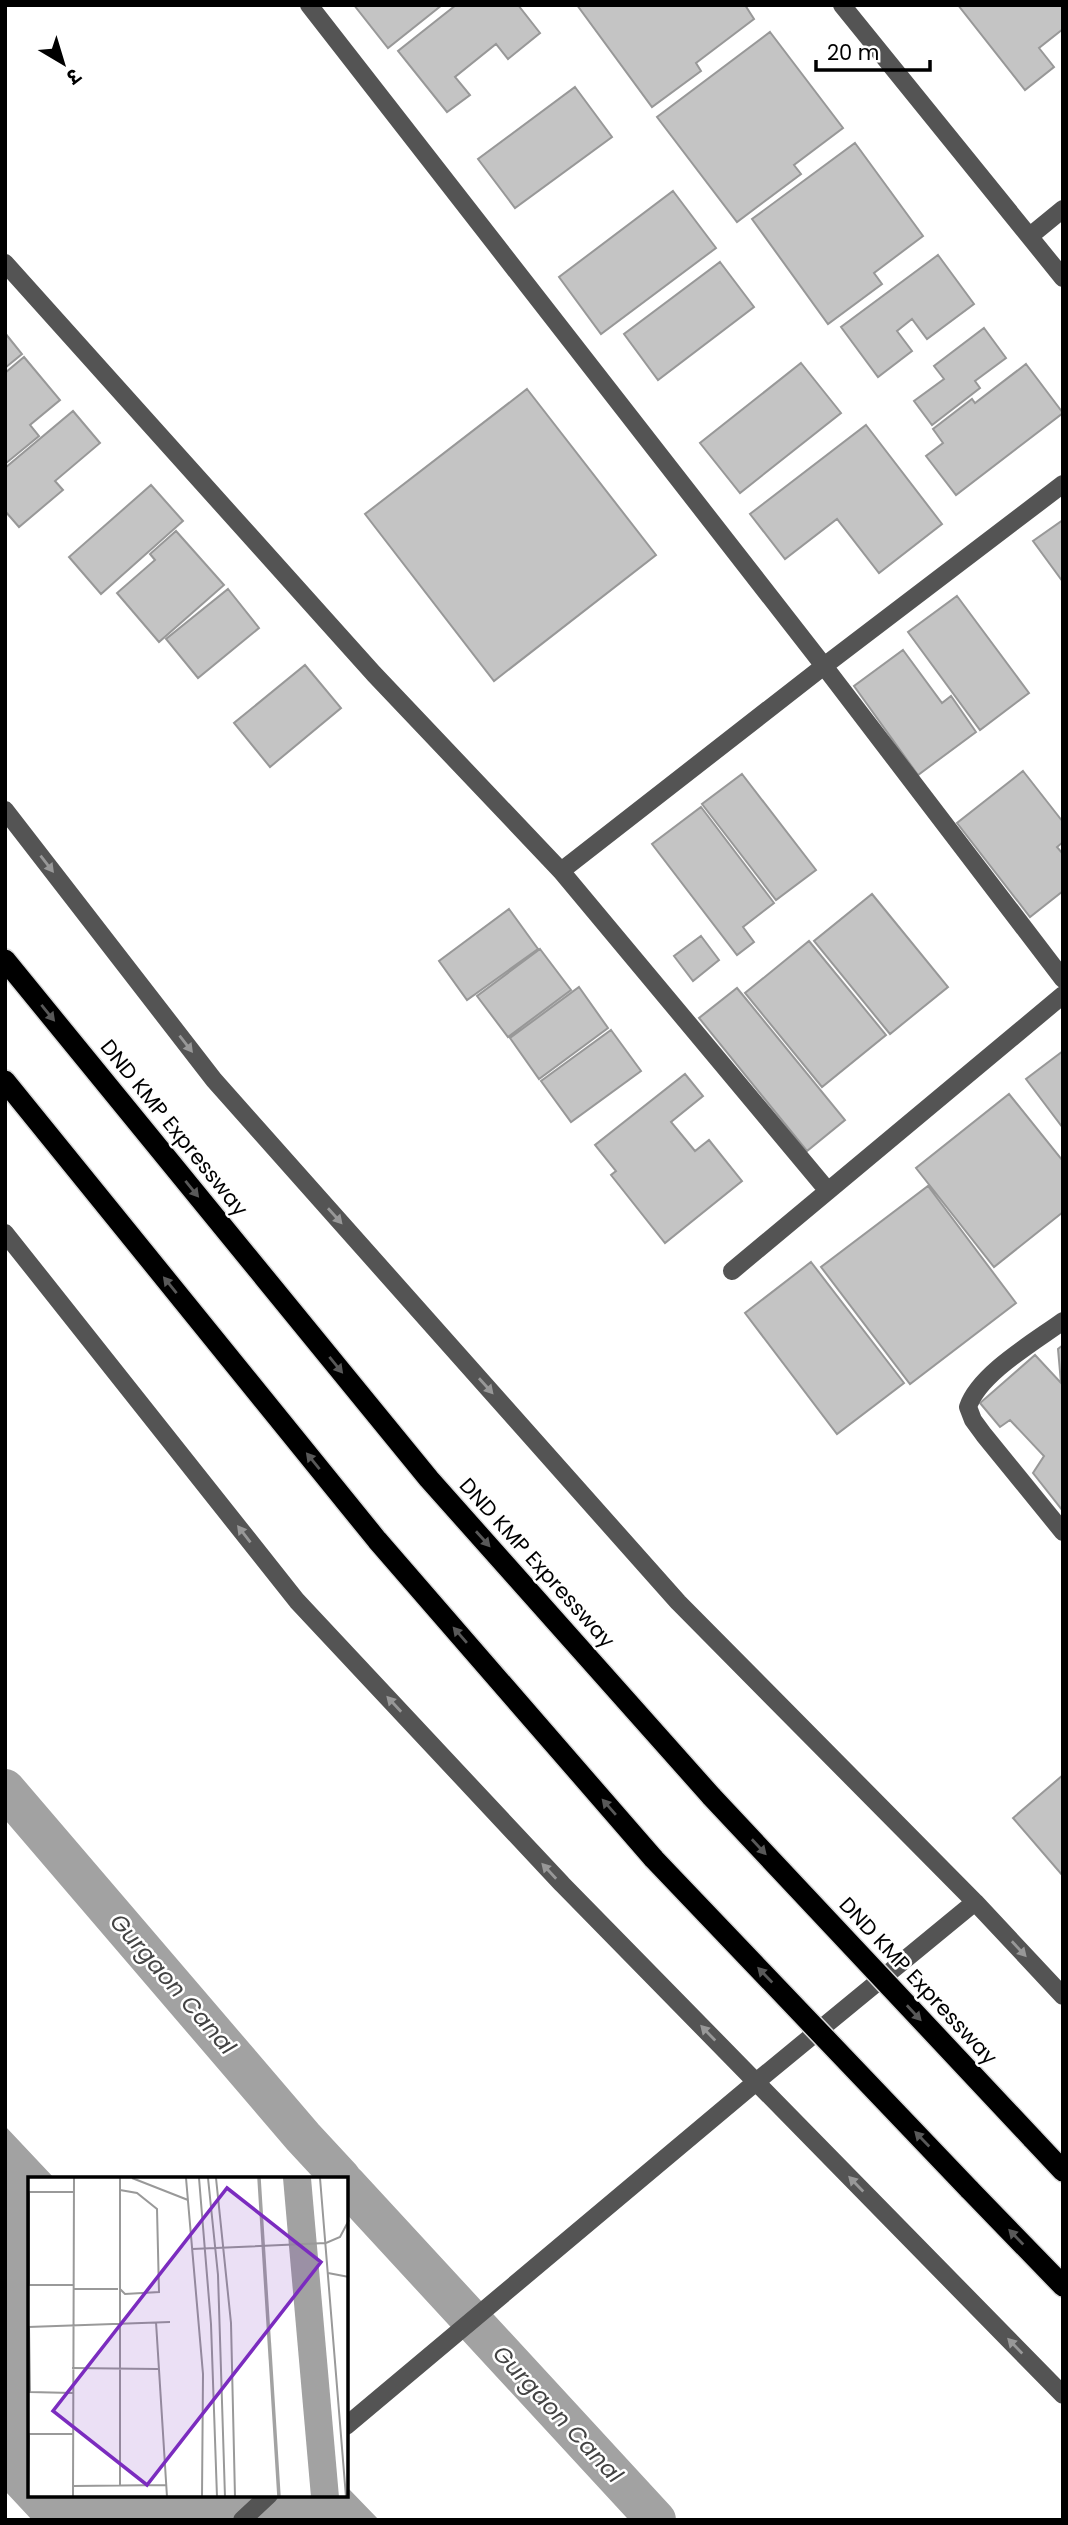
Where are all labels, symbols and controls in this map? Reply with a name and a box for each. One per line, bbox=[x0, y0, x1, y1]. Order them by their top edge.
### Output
north arrow bbox=[28, 28, 98, 98]
scale bar bbox=[816, 28, 930, 72]
text: 20 m bbox=[827, 38, 880, 67]
text: उ bbox=[60, 61, 86, 91]
one-way arrow bbox=[40, 855, 54, 873]
one-way arrow bbox=[41, 1004, 56, 1022]
street label: DND KMP Expressway bbox=[94, 1033, 255, 1222]
one-way arrow bbox=[179, 1035, 193, 1053]
one-way arrow bbox=[185, 1180, 200, 1198]
one-way arrow bbox=[327, 1207, 343, 1225]
one-way arrow bbox=[163, 1276, 178, 1293]
one-way arrow bbox=[329, 1356, 344, 1374]
one-way arrow bbox=[478, 1377, 494, 1395]
one-way arrow bbox=[306, 1453, 321, 1471]
street label: DND KMP Expressway bbox=[453, 1471, 622, 1654]
one-way arrow bbox=[236, 1525, 251, 1543]
one-way arrow bbox=[475, 1531, 490, 1548]
one-way arrow bbox=[453, 1627, 468, 1644]
one-way arrow bbox=[386, 1696, 402, 1713]
one-way arrow bbox=[602, 1799, 617, 1816]
one-way arrow bbox=[751, 1838, 767, 1856]
one-way arrow bbox=[541, 1862, 557, 1880]
street label: DND KMP Expressway bbox=[833, 1890, 1004, 2071]
water label: Gurgaon Canal bbox=[103, 1906, 244, 2062]
one-way arrow bbox=[1011, 1940, 1027, 1958]
one-way arrow bbox=[757, 1967, 773, 1984]
one-way arrow bbox=[906, 2004, 922, 2021]
one-way arrow bbox=[700, 2025, 717, 2042]
one-way arrow bbox=[914, 2131, 931, 2148]
one-way arrow bbox=[848, 2176, 864, 2193]
inset map bbox=[28, 2177, 348, 2497]
one-way arrow bbox=[1008, 2229, 1025, 2246]
water label: Gurgaon Canal bbox=[486, 2338, 631, 2490]
one-way arrow bbox=[1007, 2338, 1024, 2355]

